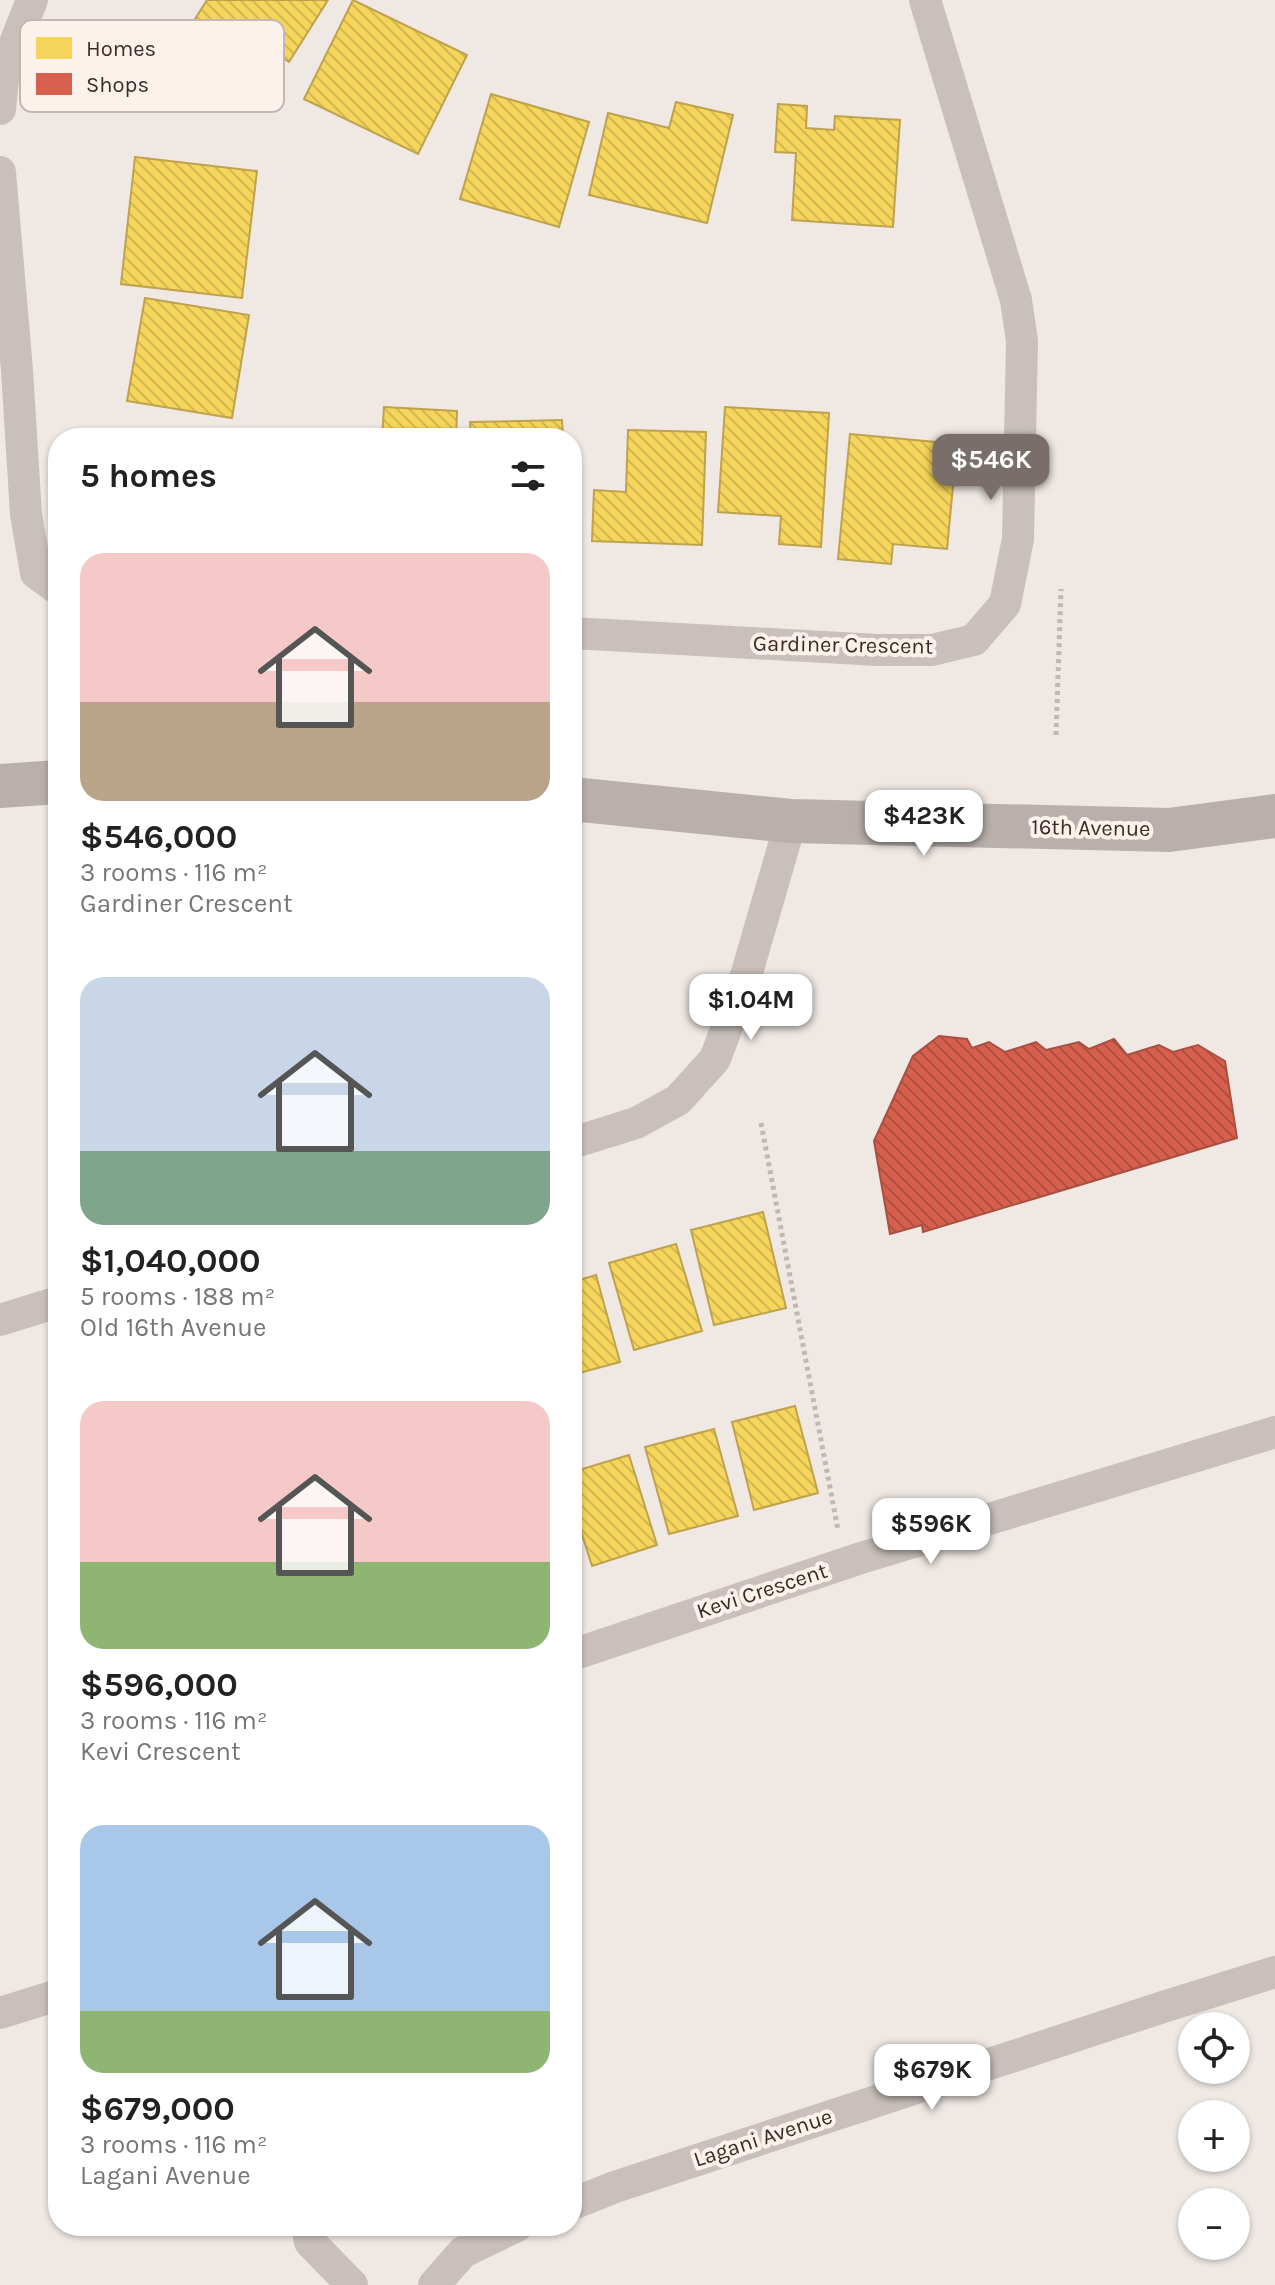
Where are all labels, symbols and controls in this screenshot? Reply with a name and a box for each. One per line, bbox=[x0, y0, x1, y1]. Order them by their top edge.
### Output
legend bbox=[20, 20, 284, 112]
text: Homes bbox=[86, 36, 156, 62]
text: Shops bbox=[86, 72, 149, 98]
pin: $546K bbox=[935, 434, 1047, 502]
text: $546K bbox=[950, 444, 1032, 475]
icon: filters bbox=[506, 454, 550, 498]
text: 5 homes bbox=[80, 456, 217, 496]
icon: home bbox=[243, 605, 387, 749]
street label: Gardiner Crescent bbox=[753, 630, 933, 660]
pin: $423K bbox=[868, 790, 980, 858]
text: $423K bbox=[883, 800, 965, 831]
street label: 16th Avenue bbox=[1031, 814, 1151, 842]
text: $546,000 bbox=[80, 817, 237, 857]
text: 3 rooms · 116 m² bbox=[80, 857, 267, 888]
text: Gardiner Crescent bbox=[80, 888, 293, 919]
pin: $1.04M bbox=[686, 974, 816, 1042]
text: $1.04M bbox=[707, 984, 795, 1015]
icon: home bbox=[243, 1029, 387, 1173]
text: $1,040,000 bbox=[80, 1241, 261, 1281]
text: 5 rooms · 188 m² bbox=[80, 1281, 275, 1312]
text: Old 16th Avenue bbox=[80, 1312, 266, 1343]
icon: home bbox=[243, 1453, 387, 1597]
pin: $596K bbox=[875, 1498, 987, 1566]
text: $596K bbox=[890, 1508, 972, 1539]
street label: Kevi Crescent bbox=[693, 1558, 831, 1624]
text: $596,000 bbox=[80, 1665, 238, 1705]
text: 3 rooms · 116 m² bbox=[80, 1705, 267, 1736]
text: Kevi Crescent bbox=[80, 1736, 241, 1767]
icon: home bbox=[243, 1877, 387, 2021]
map controls bbox=[1178, 2012, 1250, 2260]
button: locate bbox=[1178, 2012, 1250, 2084]
pin: $679K bbox=[876, 2044, 988, 2112]
text: $679K bbox=[892, 2054, 972, 2085]
text: $679,000 bbox=[80, 2089, 235, 2129]
button: + bbox=[1178, 2100, 1250, 2172]
street label: Lagani Avenue bbox=[690, 2103, 836, 2173]
text: 3 rooms · 116 m² bbox=[80, 2129, 267, 2160]
text: Lagani Avenue bbox=[80, 2160, 251, 2191]
button: − bbox=[1178, 2188, 1250, 2260]

